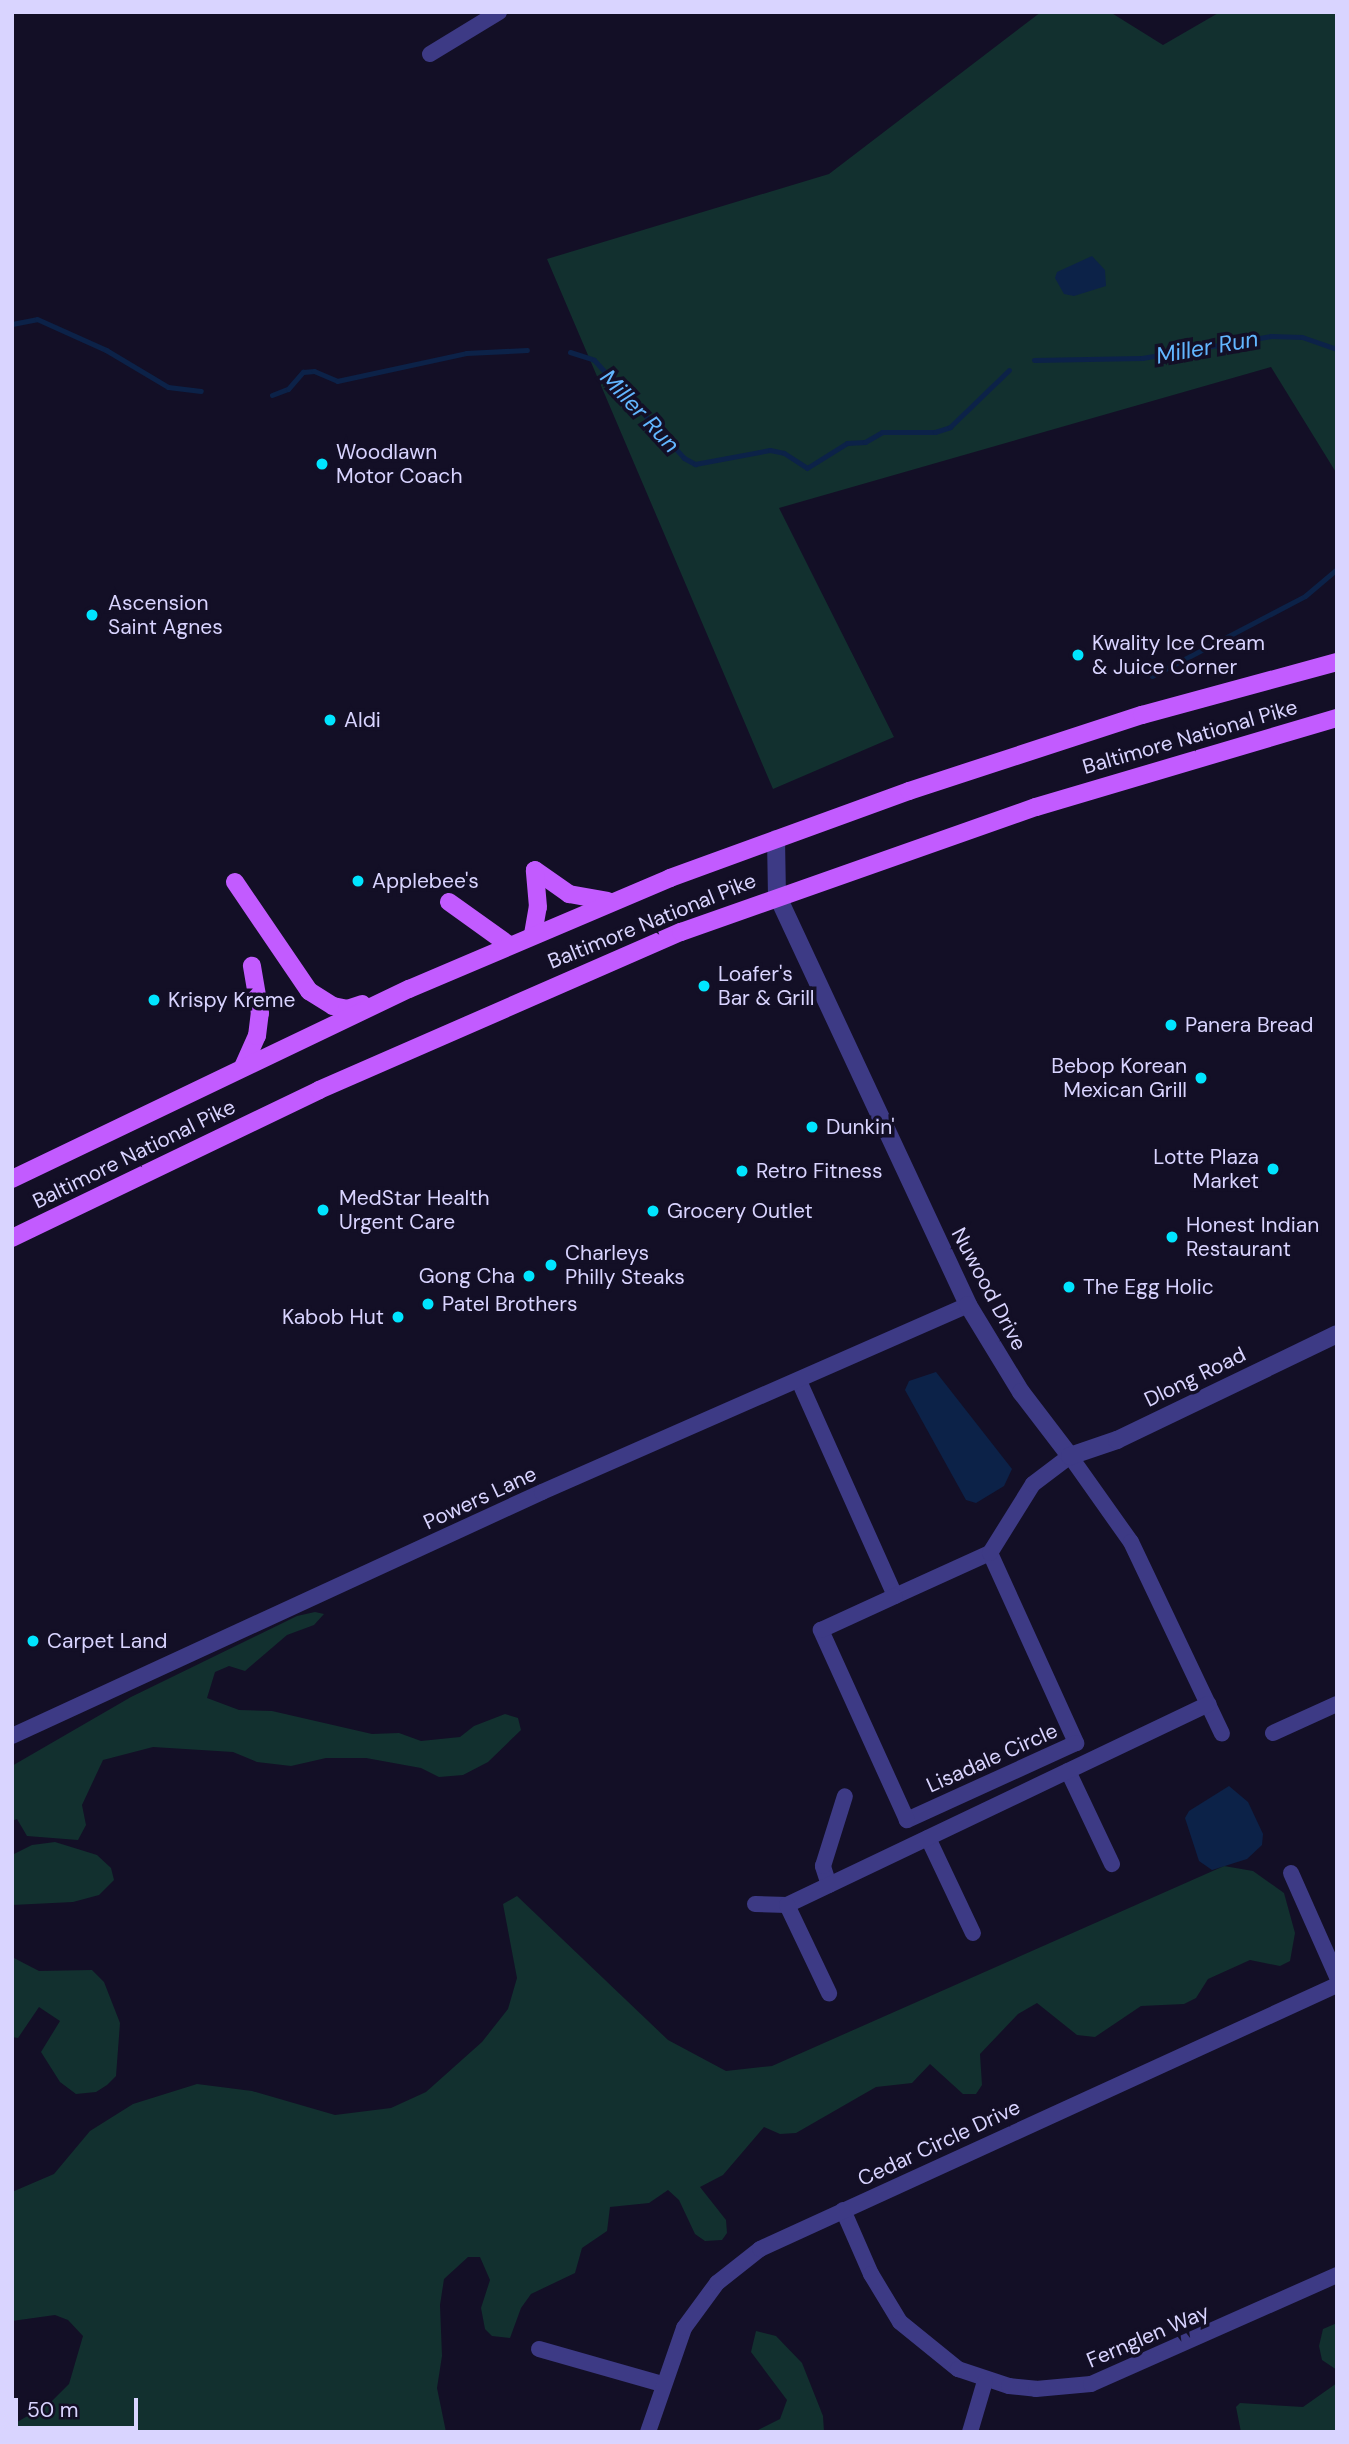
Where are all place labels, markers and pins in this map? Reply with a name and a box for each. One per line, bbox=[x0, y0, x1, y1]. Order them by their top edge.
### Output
place label: Woodlawn Motor Coach bbox=[336, 439, 462, 489]
marker: Woodlawn Motor Coach bbox=[314, 456, 330, 472]
place label: Ascension Saint Agnes bbox=[108, 590, 223, 640]
marker: Ascension Saint Agnes bbox=[82, 605, 102, 625]
place label: Kwality Ice Cream & Juice Corner bbox=[1092, 630, 1265, 680]
marker: Kwality Ice Cream & Juice Corner bbox=[1070, 647, 1086, 663]
place label: Aldi bbox=[344, 707, 381, 733]
marker: Aldi bbox=[322, 712, 338, 728]
place label: Applebee's bbox=[372, 868, 479, 894]
marker: Applebee's bbox=[350, 873, 366, 889]
place label: Loafer's Bar & Grill bbox=[718, 961, 815, 1011]
marker: Loafer's Bar & Grill bbox=[696, 978, 712, 994]
place label: Krispy Kreme bbox=[168, 987, 295, 1013]
marker: Krispy Kreme bbox=[146, 992, 162, 1008]
place label: Panera Bread bbox=[1185, 1012, 1313, 1038]
marker: Panera Bread bbox=[1163, 1017, 1179, 1033]
place label: Bebop Korean Mexican Grill bbox=[1051, 1053, 1187, 1103]
marker: Bebop Korean Mexican Grill bbox=[1193, 1070, 1209, 1086]
place label: Dunkin' bbox=[826, 1114, 895, 1140]
marker: Dunkin' bbox=[804, 1119, 820, 1135]
place label: Lotte Plaza Market bbox=[1153, 1144, 1259, 1194]
place label: Retro Fitness bbox=[756, 1158, 883, 1184]
marker: Lotte Plaza Market bbox=[1265, 1161, 1281, 1177]
marker: Retro Fitness bbox=[734, 1163, 750, 1179]
place label: MedStar Health Urgent Care bbox=[339, 1185, 490, 1235]
place label: Grocery Outlet bbox=[667, 1198, 813, 1224]
marker: MedStar Health Urgent Care bbox=[313, 1200, 333, 1220]
marker: Grocery Outlet bbox=[645, 1203, 661, 1219]
place label: Honest Indian Restaurant bbox=[1186, 1212, 1319, 1262]
marker: Honest Indian Restaurant bbox=[1164, 1229, 1180, 1245]
place label: Charleys Philly Steaks bbox=[565, 1240, 685, 1290]
marker: Charleys Philly Steaks bbox=[543, 1257, 559, 1273]
place label: Gong Cha bbox=[419, 1263, 515, 1289]
marker: Gong Cha bbox=[521, 1268, 537, 1284]
place label: The Egg Holic bbox=[1083, 1274, 1214, 1300]
marker: The Egg Holic bbox=[1061, 1279, 1077, 1295]
place label: Patel Brothers bbox=[442, 1291, 578, 1317]
marker: Patel Brothers bbox=[420, 1296, 436, 1312]
place label: Kabob Hut bbox=[282, 1304, 384, 1330]
marker: Kabob Hut bbox=[390, 1309, 406, 1325]
place label: Carpet Land bbox=[47, 1628, 167, 1654]
marker: Carpet Land bbox=[25, 1633, 41, 1649]

